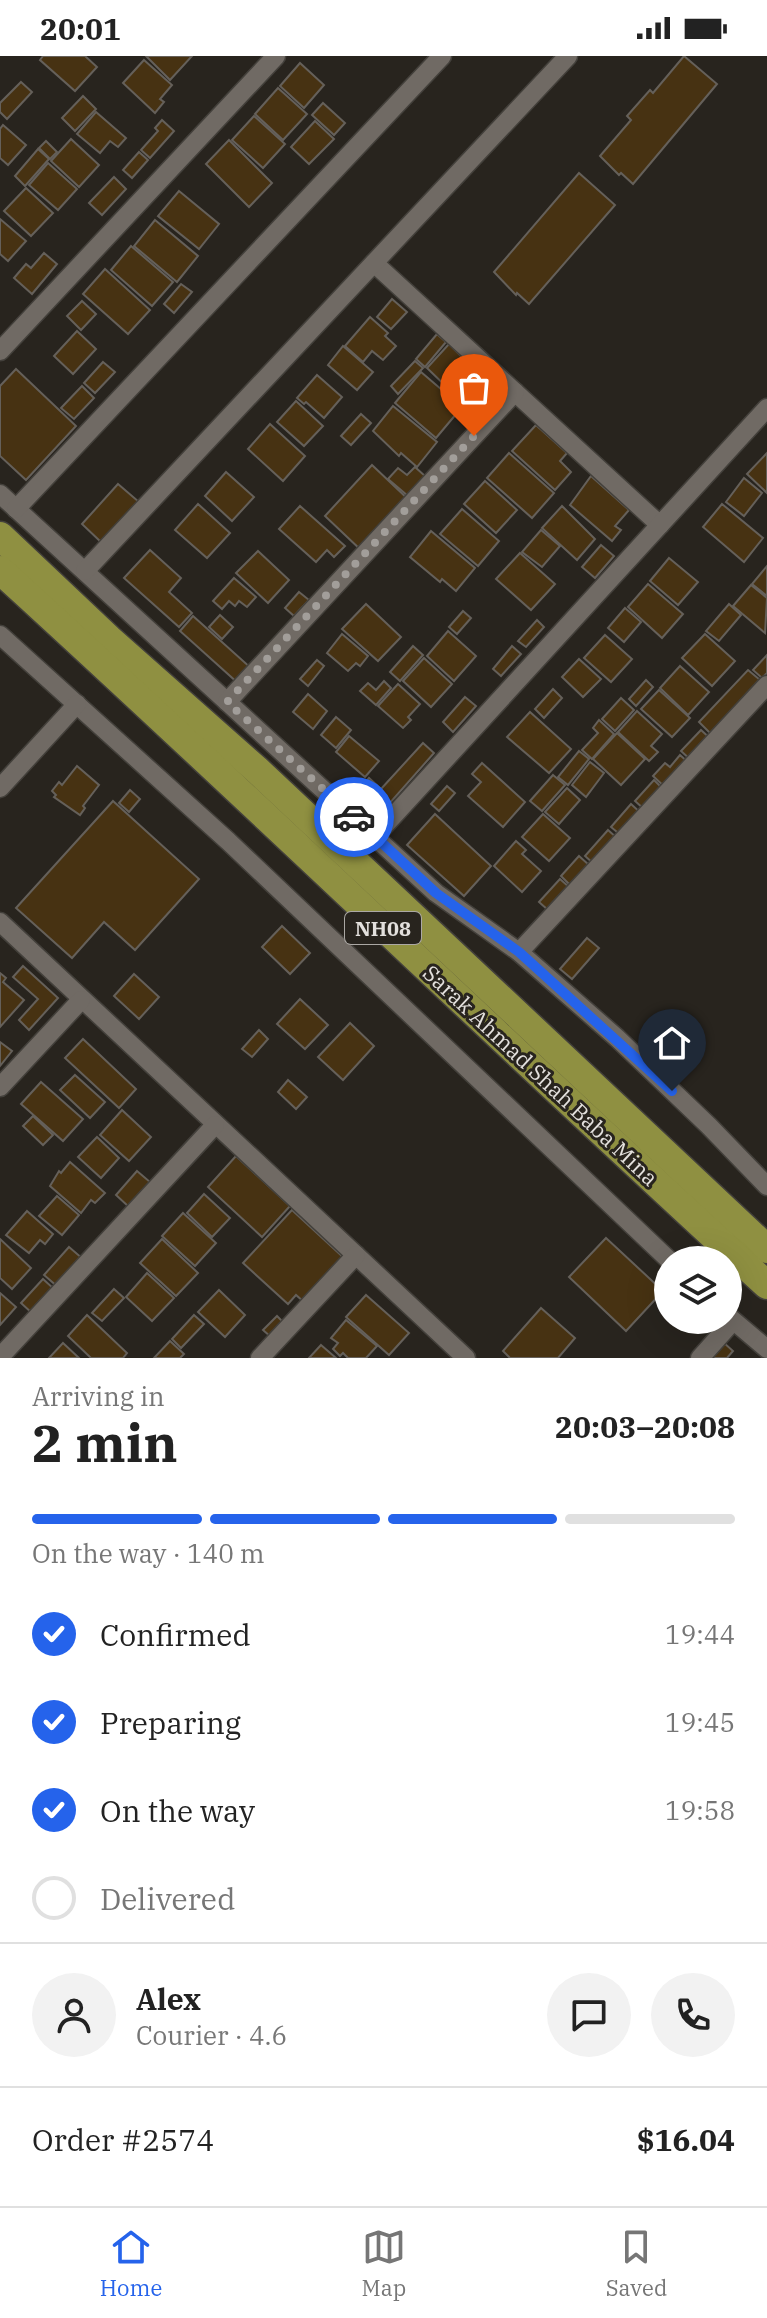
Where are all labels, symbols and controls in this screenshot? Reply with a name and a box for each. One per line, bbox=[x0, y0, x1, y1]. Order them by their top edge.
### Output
text: 20:01 bbox=[40, 9, 121, 48]
pin bbox=[440, 354, 508, 436]
icon: bag bbox=[452, 366, 496, 410]
courier bbox=[314, 777, 394, 857]
icon: car bbox=[332, 795, 376, 839]
road number: NH08 bbox=[345, 912, 421, 944]
street label: Sarak Ahmad Shah Baba Mina bbox=[417, 958, 665, 1192]
pin bbox=[638, 1009, 706, 1091]
icon: home bbox=[650, 1021, 694, 1065]
map controls bbox=[654, 1246, 742, 1334]
button: layers bbox=[654, 1246, 742, 1334]
text: Arriving in bbox=[32, 1379, 165, 1413]
text: 20:03–20:08 bbox=[555, 1407, 735, 1446]
text: 2 min bbox=[32, 1409, 178, 1476]
text: On the way · 140 m bbox=[32, 1536, 265, 1570]
icon: check bbox=[32, 1612, 76, 1656]
text: Confirmed bbox=[100, 1615, 251, 1654]
text: 19:44 bbox=[665, 1617, 735, 1651]
icon: check bbox=[32, 1700, 76, 1744]
text: Preparing bbox=[100, 1703, 241, 1742]
text: 19:45 bbox=[665, 1705, 735, 1739]
icon: check bbox=[32, 1788, 76, 1832]
text: On the way bbox=[100, 1791, 255, 1830]
text: 19:58 bbox=[665, 1793, 735, 1827]
text: Delivered bbox=[100, 1879, 235, 1918]
button: person bbox=[32, 1973, 116, 2057]
button: chat bbox=[547, 1973, 631, 2057]
button: phone bbox=[651, 1973, 735, 2057]
text: Alex bbox=[136, 1979, 201, 2018]
text: Courier · 4.6 bbox=[136, 2018, 287, 2052]
text: Order #2574 bbox=[32, 2120, 214, 2159]
text: $16.04 bbox=[637, 2120, 735, 2159]
tab: Home bbox=[100, 2225, 162, 2302]
tab: Map bbox=[362, 2225, 406, 2302]
tab: Saved bbox=[606, 2225, 667, 2302]

